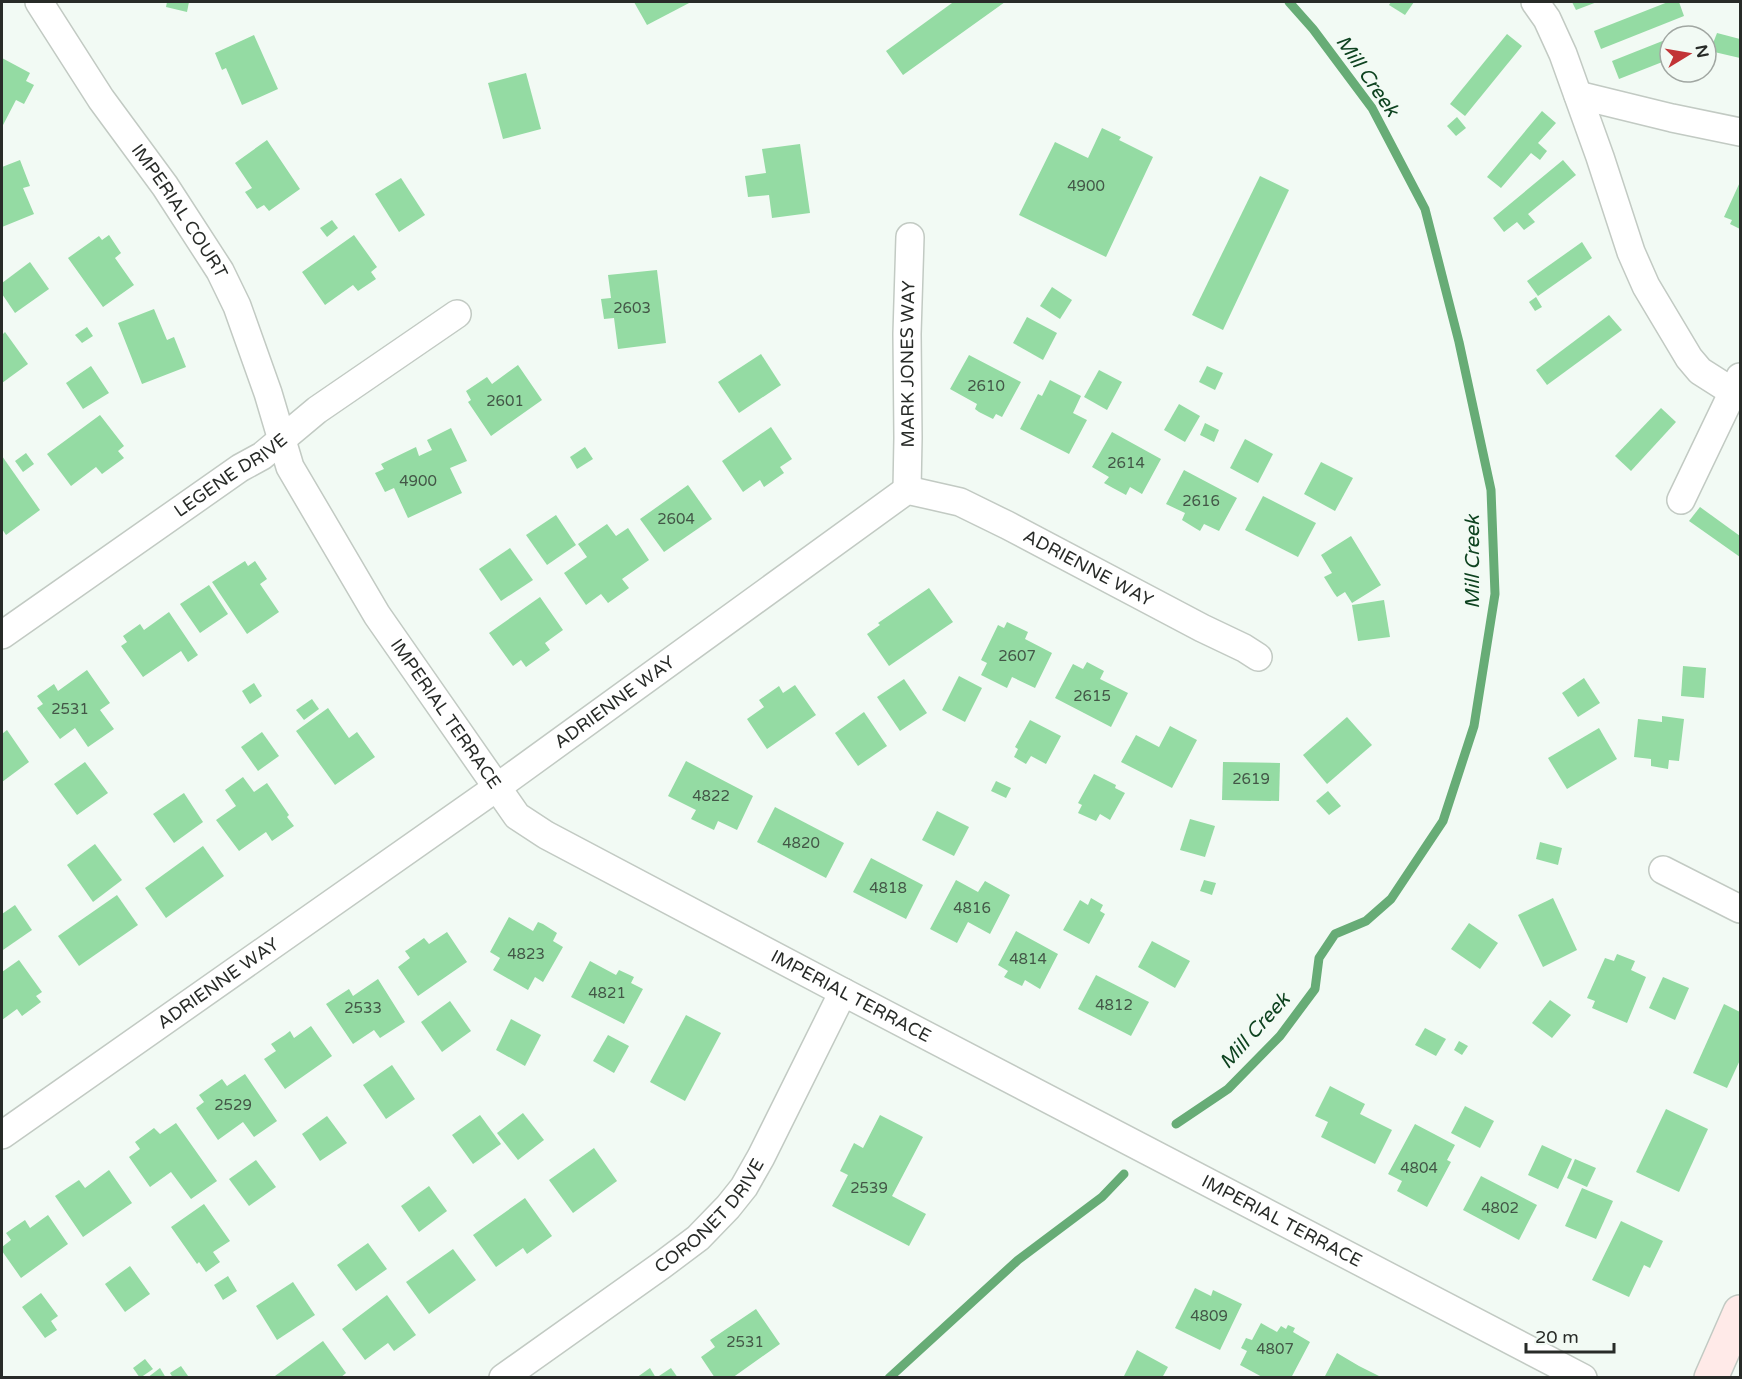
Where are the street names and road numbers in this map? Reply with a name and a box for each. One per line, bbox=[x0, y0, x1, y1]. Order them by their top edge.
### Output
street label: IMPERIAL COURT bbox=[127, 140, 233, 281]
street label: MARK JONES WAY bbox=[896, 280, 920, 448]
street label: LEGENE DRIVE bbox=[170, 429, 292, 522]
street label: ADRIENNE WAY bbox=[1020, 525, 1157, 611]
street label: IMPERIAL TERRACE bbox=[386, 635, 506, 793]
street label: ADRIENNE WAY bbox=[550, 651, 679, 753]
street label: ADRIENNE WAY bbox=[153, 933, 284, 1034]
street label: IMPERIAL TERRACE bbox=[767, 945, 935, 1047]
street label: CORONET DRIVE bbox=[650, 1155, 769, 1278]
street label: IMPERIAL TERRACE bbox=[1198, 1170, 1366, 1272]

